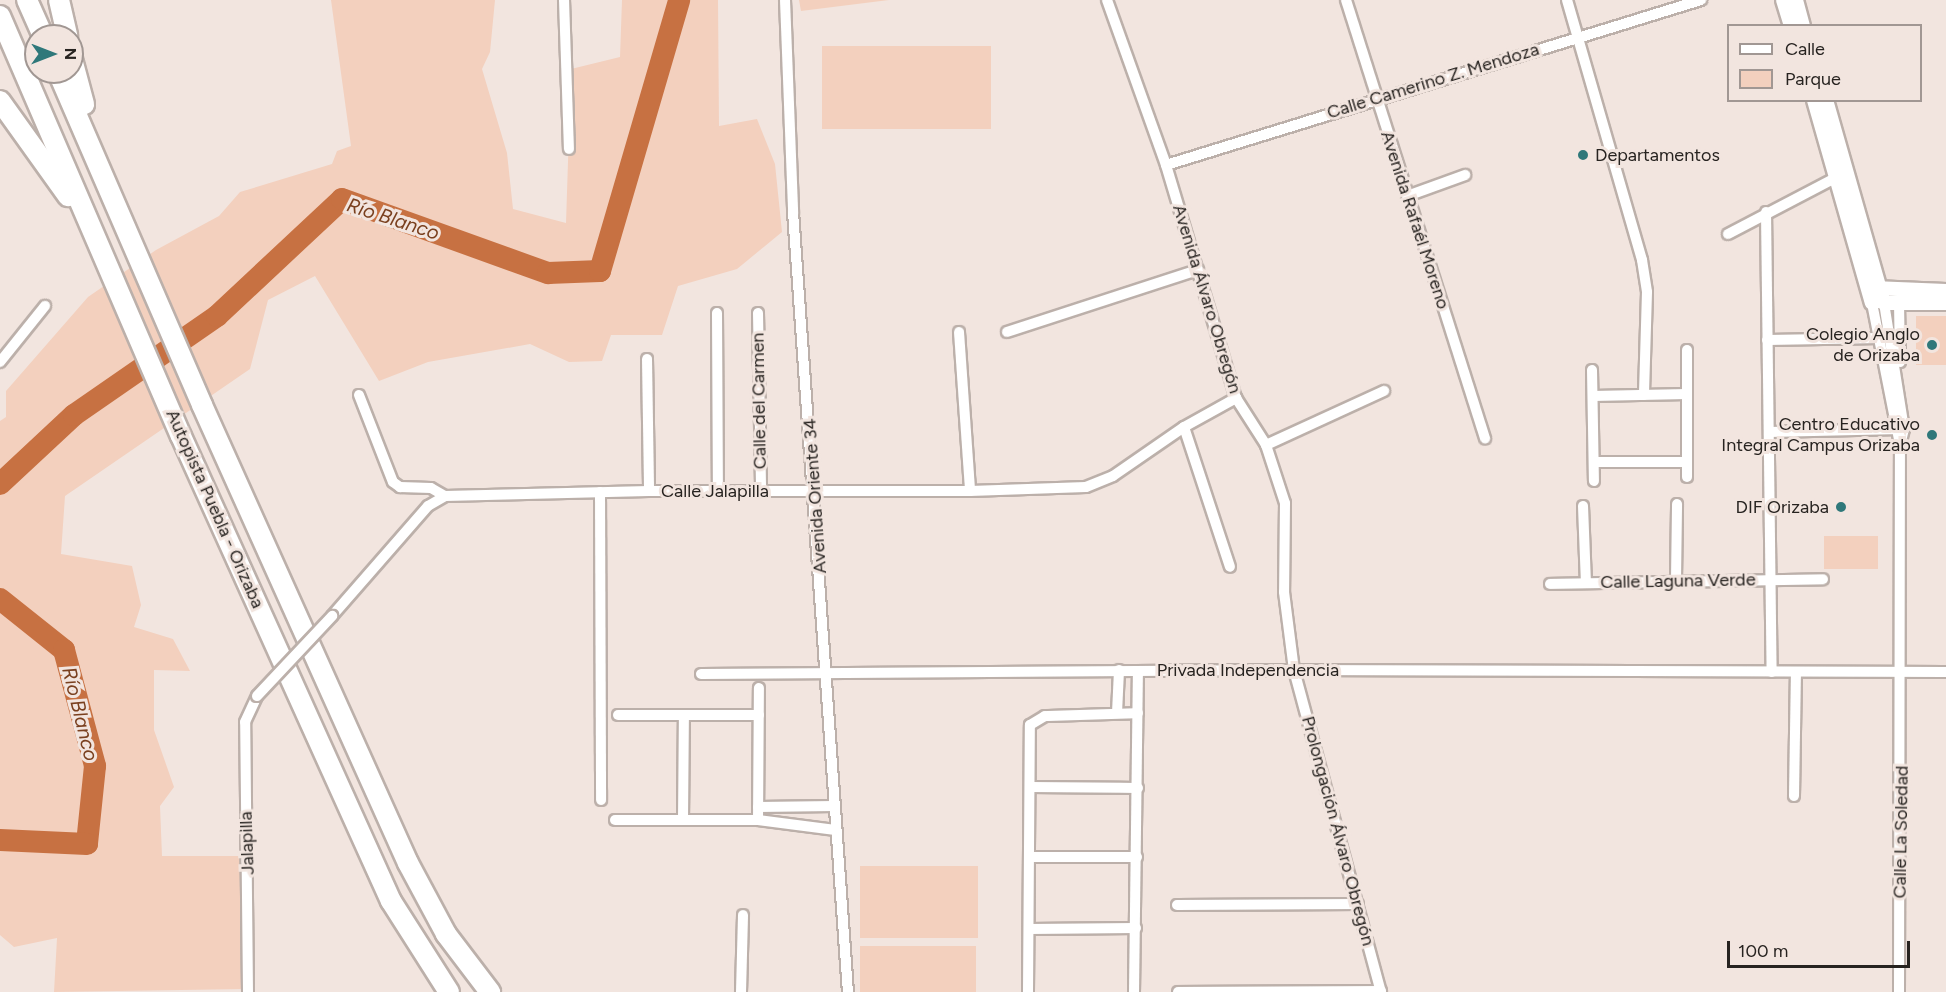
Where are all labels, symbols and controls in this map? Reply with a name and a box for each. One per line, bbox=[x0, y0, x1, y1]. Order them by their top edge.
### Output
north arrow bbox=[24, 24, 84, 84]
legend bbox=[1727, 24, 1922, 102]
street label: Calle Camerino Z. Mendoza bbox=[1324, 38, 1542, 124]
text: Calle bbox=[1785, 38, 1825, 60]
text: N bbox=[61, 48, 80, 60]
text: Parque bbox=[1785, 68, 1841, 90]
street label: Avenida Rafaél Moreno bbox=[1376, 128, 1454, 312]
place label: Departamentos bbox=[1595, 144, 1720, 166]
marker: Departamentos bbox=[1576, 148, 1590, 162]
water label: Río Blanco bbox=[344, 193, 442, 245]
street label: Avenida Álvaro Obregón bbox=[1168, 202, 1246, 396]
place label: Colegio Anglo de Orizaba bbox=[1806, 324, 1920, 366]
street label: Calle del Carmen bbox=[747, 333, 771, 469]
marker: Colegio Anglo de Orizaba bbox=[1925, 338, 1939, 352]
street label: Autopista Puebla - Orizaba bbox=[161, 406, 269, 612]
place label: Centro Educativo Integral Campus Orizaba bbox=[1721, 414, 1920, 456]
street label: Avenida Oriente 34 bbox=[799, 418, 831, 574]
marker: Centro Educativo Integral Campus Orizaba bbox=[1925, 428, 1939, 442]
street label: Calle Jalapilla bbox=[661, 480, 769, 502]
place label: DIF Orizaba bbox=[1736, 496, 1829, 518]
marker: DIF Orizaba bbox=[1834, 500, 1848, 514]
street label: Calle Laguna Verde bbox=[1600, 569, 1756, 593]
street label: Privada Independencia bbox=[1157, 659, 1339, 681]
water label: Río Blanco bbox=[57, 665, 103, 763]
street label: Prolongación Álvaro Obregón bbox=[1297, 714, 1379, 948]
street label: Calle La Soledad bbox=[1889, 765, 1913, 899]
street label: Jalapilla bbox=[235, 811, 259, 875]
scale bar bbox=[1730, 929, 1913, 967]
text: 100 m bbox=[1738, 940, 1788, 962]

